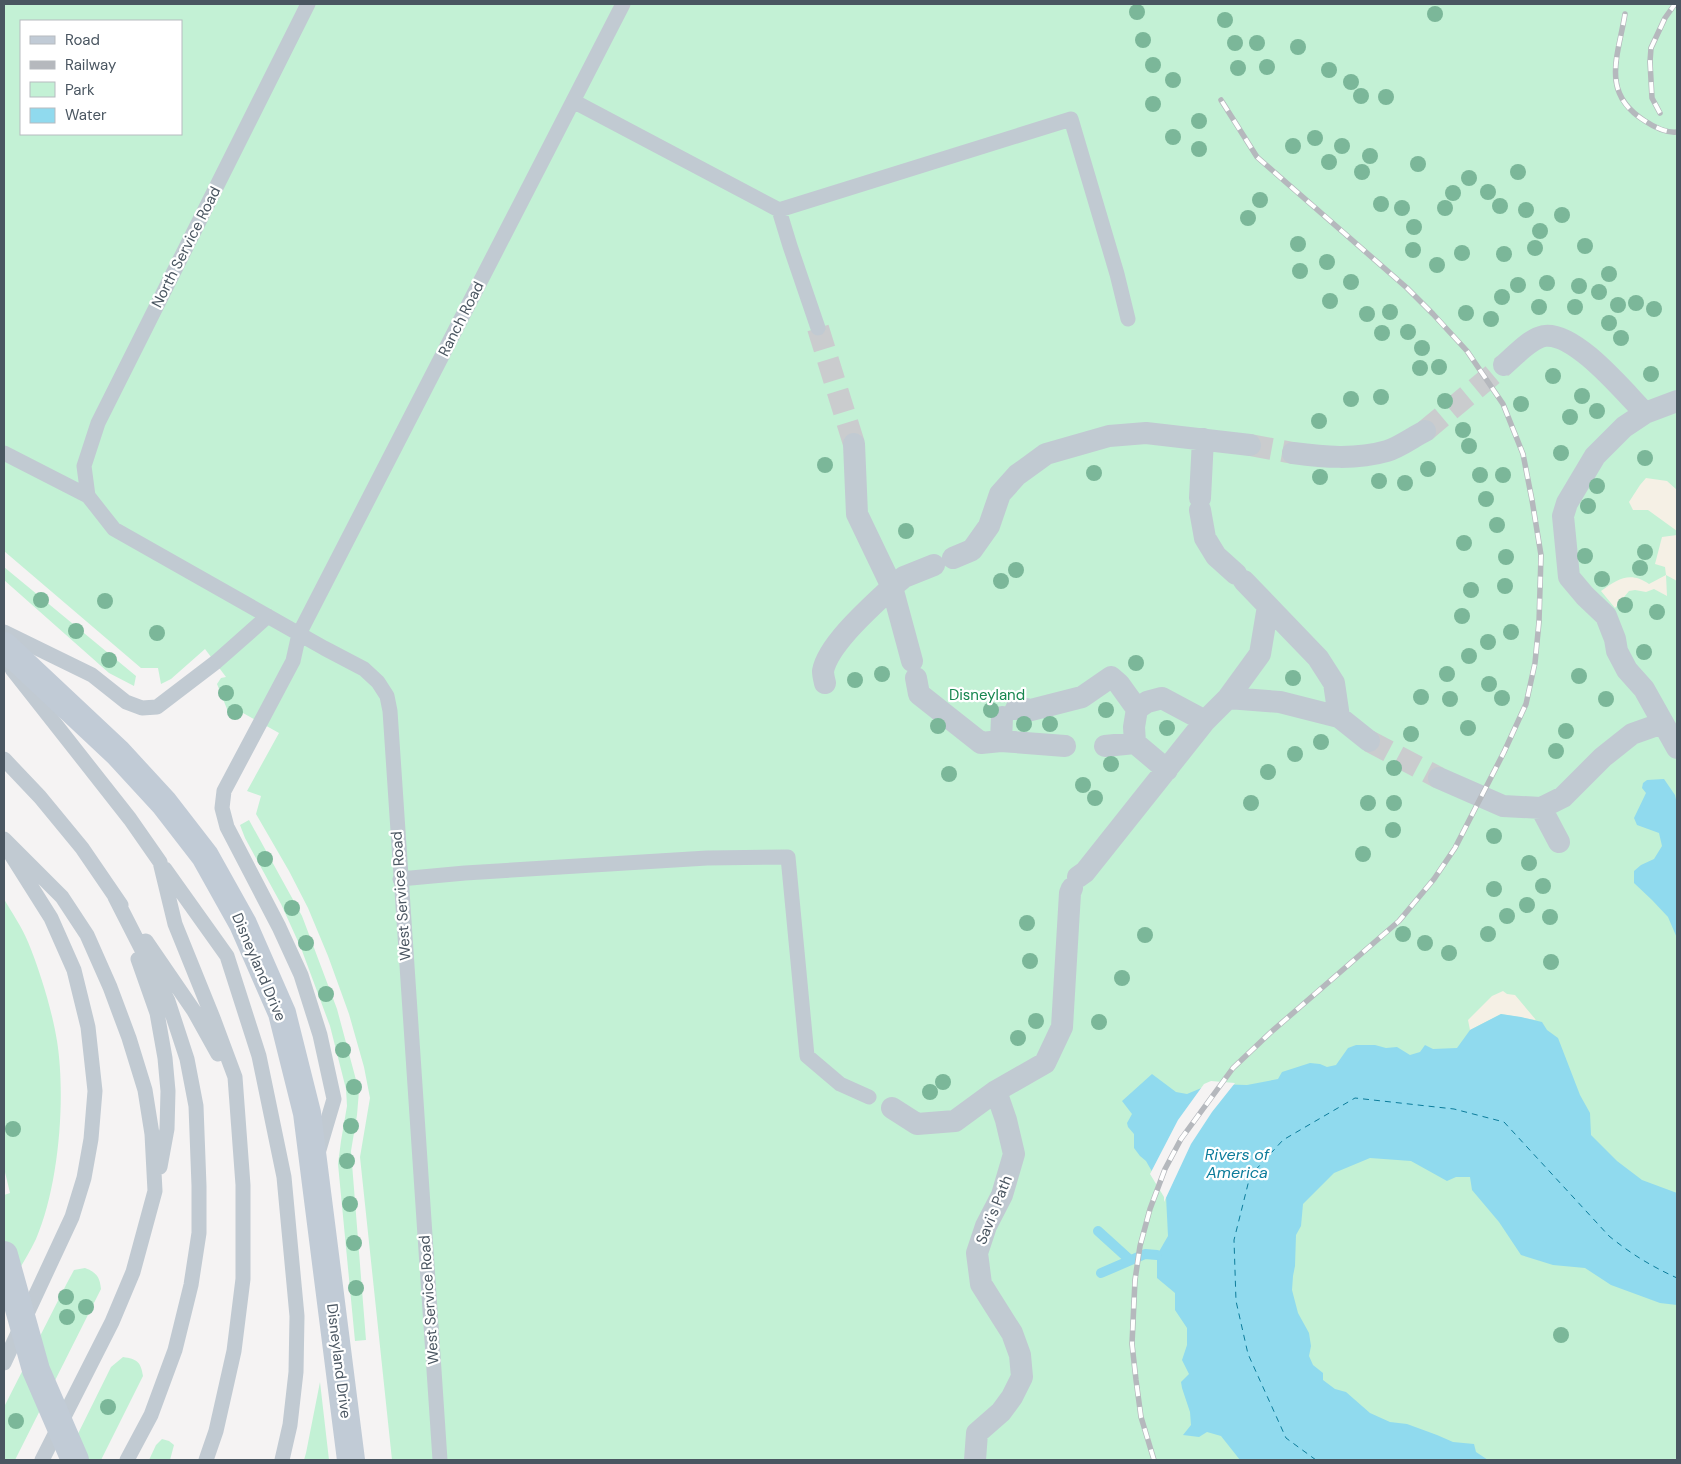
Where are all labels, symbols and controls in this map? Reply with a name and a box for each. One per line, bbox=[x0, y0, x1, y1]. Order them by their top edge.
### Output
legend bbox=[20, 20, 182, 135]
text: Road bbox=[65, 30, 100, 50]
text: Railway bbox=[65, 55, 117, 75]
text: Park bbox=[65, 80, 95, 100]
text: Water bbox=[65, 105, 107, 125]
street label: North Service Road bbox=[147, 183, 225, 311]
street label: Ranch Road bbox=[434, 278, 488, 360]
park label: Disneyland bbox=[949, 685, 1025, 705]
street label: West Service Road bbox=[387, 831, 415, 961]
street label: Disneyland Drive bbox=[227, 910, 291, 1024]
water label: Rivers of America bbox=[1205, 1144, 1271, 1183]
street label: Savi's Path bbox=[971, 1173, 1017, 1247]
street label: West Service Road bbox=[415, 1235, 443, 1365]
street label: Disneyland Drive bbox=[322, 1302, 356, 1420]

